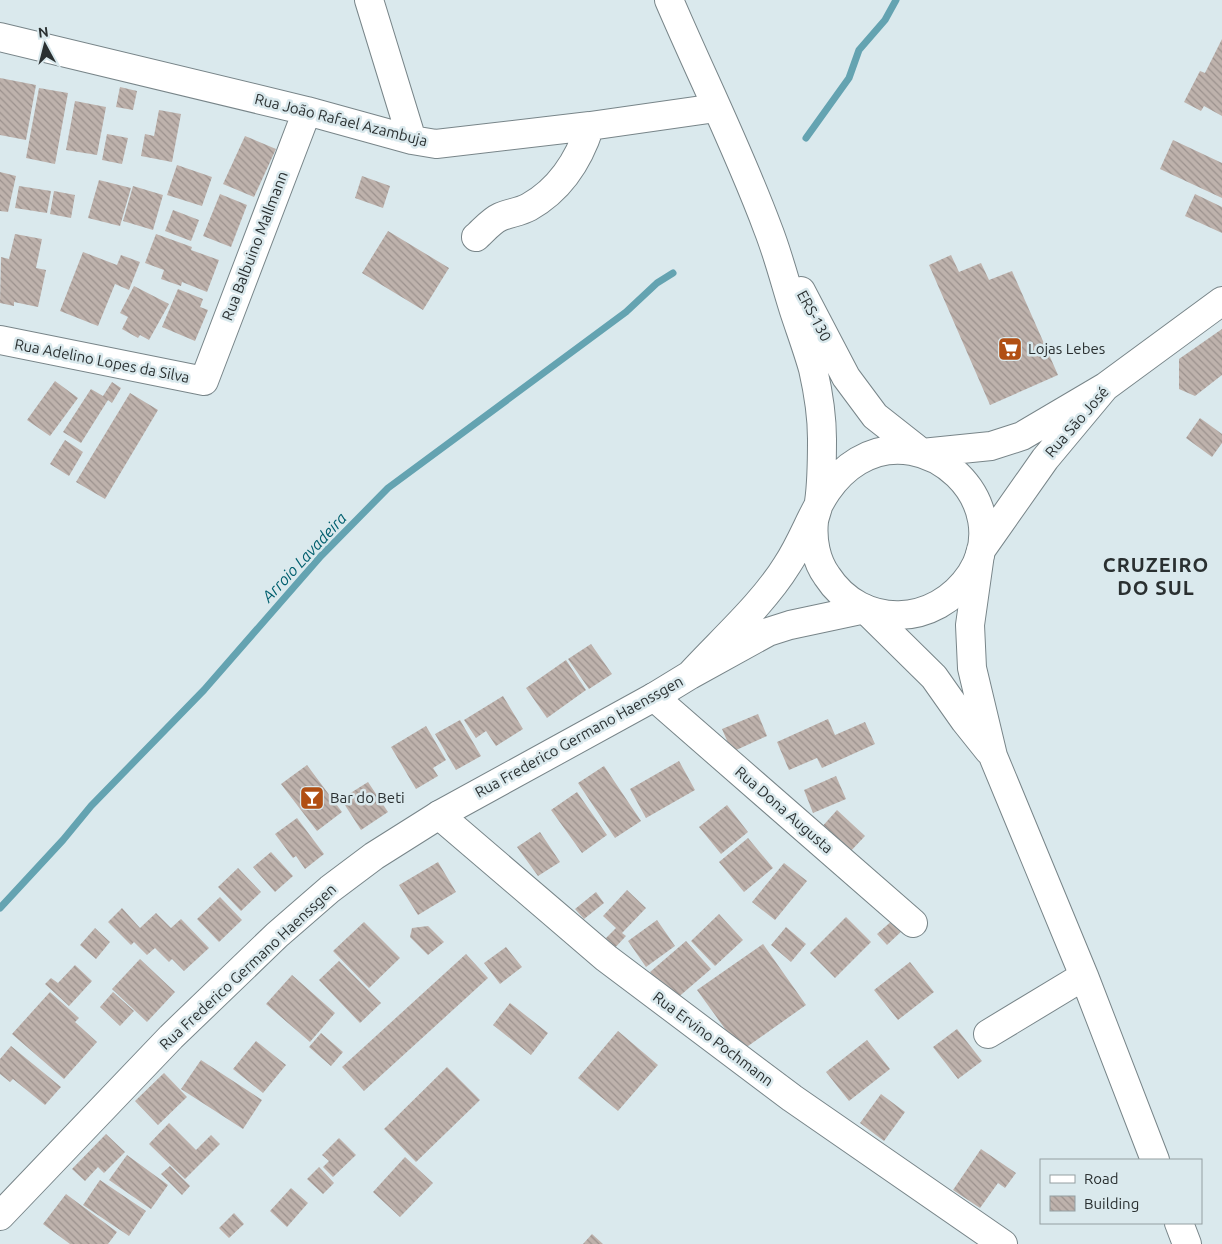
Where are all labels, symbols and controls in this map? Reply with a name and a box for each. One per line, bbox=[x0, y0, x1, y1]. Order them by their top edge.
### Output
north arrow bbox=[20, 20, 70, 70]
text: N bbox=[37, 24, 50, 41]
street label: Rua João Rafael Azambuja bbox=[253, 90, 429, 149]
street label: Rua Balbuino Mallmann bbox=[218, 169, 291, 323]
street label: ERS-130 bbox=[794, 287, 835, 344]
street label: Rua Adelino Lopes da Silva bbox=[13, 335, 191, 386]
supermarket icon: Lojas Lebes bbox=[997, 336, 1023, 362]
place label: Lojas Lebes bbox=[1028, 340, 1105, 357]
street label: Rua São José bbox=[1041, 383, 1112, 460]
water label: Arroio Lavadeira bbox=[257, 508, 350, 606]
district label: CRUZEIRO DO SUL bbox=[1103, 553, 1209, 599]
street label: Rua Frederico Germano Haenssgen bbox=[472, 672, 686, 801]
street label: Rua Dona Augusta bbox=[732, 763, 837, 857]
bar icon: Bar do Beti bbox=[299, 785, 325, 811]
place label: Bar do Beti bbox=[330, 789, 405, 806]
street label: Rua Frederico Germano Haenssgen bbox=[156, 880, 339, 1053]
street label: Rua Ervino Pochmann bbox=[650, 988, 777, 1089]
legend bbox=[1040, 1159, 1202, 1224]
text: Road bbox=[1084, 1170, 1119, 1187]
text: Building bbox=[1084, 1195, 1139, 1212]

